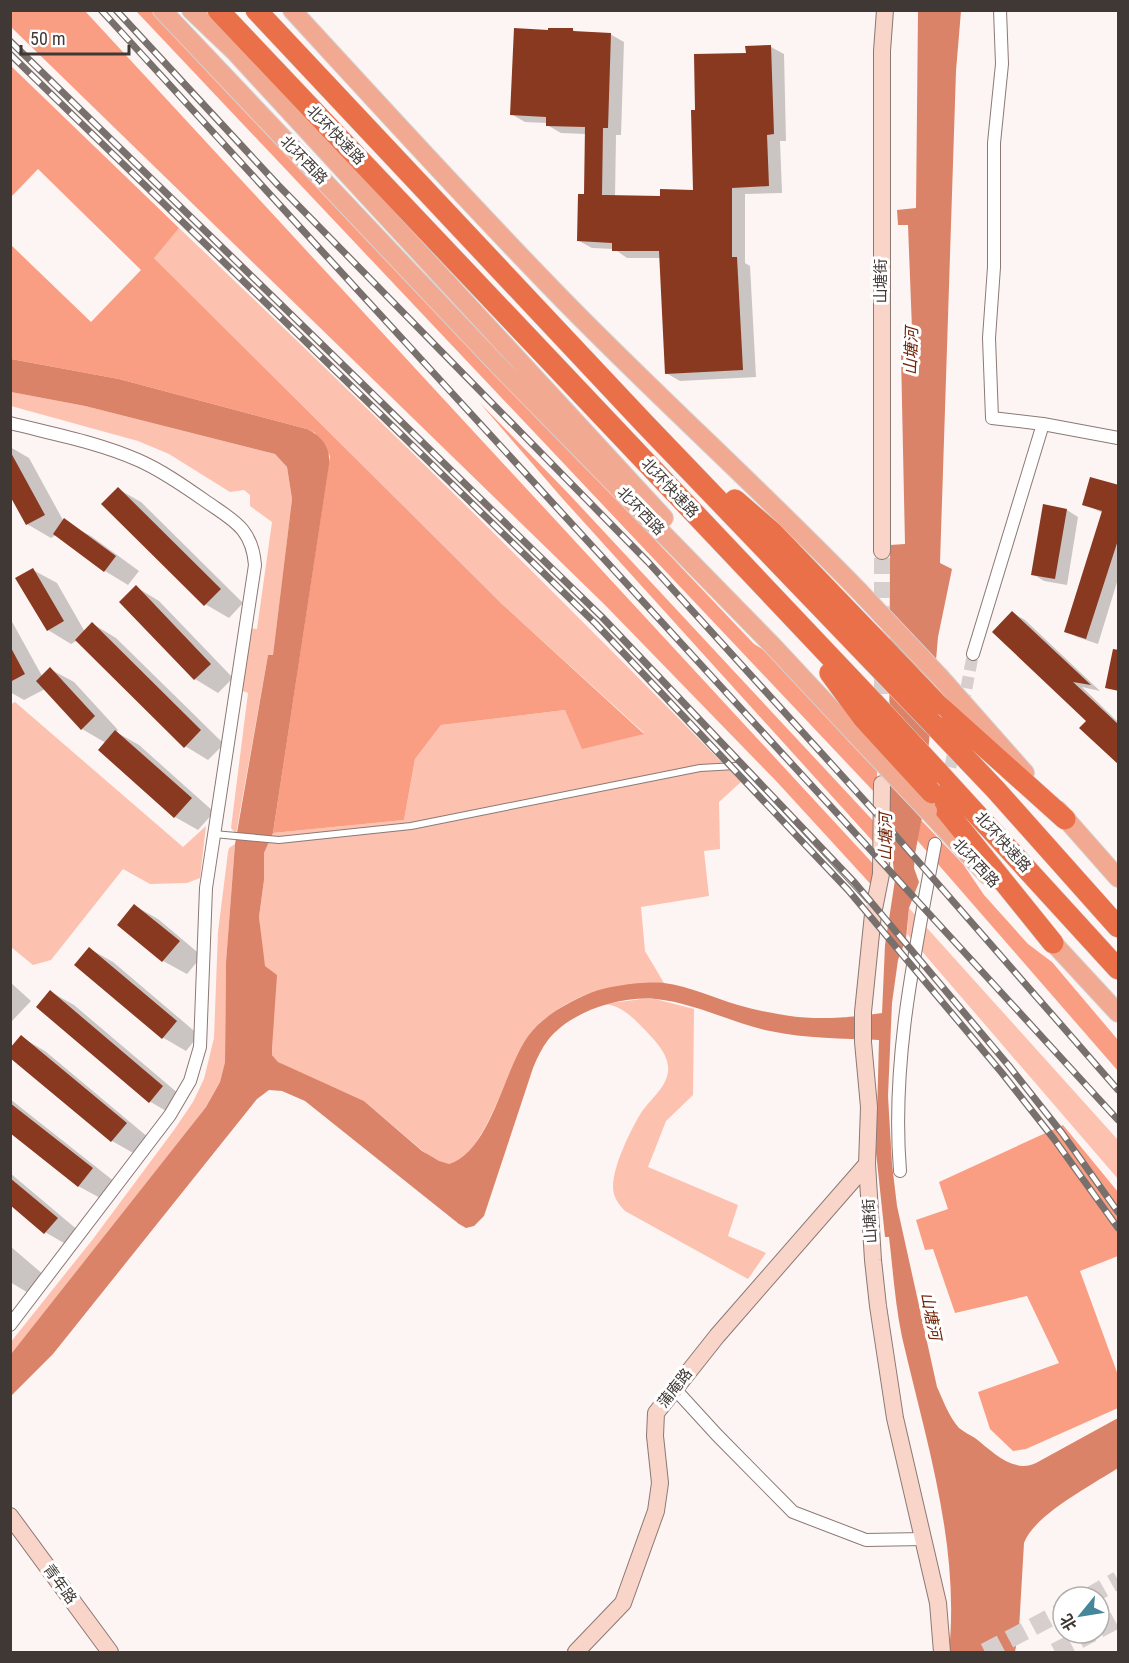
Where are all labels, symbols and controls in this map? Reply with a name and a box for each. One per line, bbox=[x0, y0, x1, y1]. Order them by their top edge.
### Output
scale bar bbox=[21, 18, 129, 56]
text: 50 m bbox=[30, 28, 65, 49]
street label: 北环快速路 bbox=[303, 102, 369, 168]
street label: 北环西路 bbox=[277, 132, 331, 188]
street label: 山塘街 bbox=[872, 258, 890, 304]
water label: 山塘河 bbox=[901, 324, 921, 375]
street label: 北环快速路 bbox=[638, 454, 702, 522]
street label: 北环西路 bbox=[614, 483, 668, 539]
street label: 北环快速路 bbox=[971, 808, 1035, 876]
water label: 山塘河 bbox=[876, 810, 895, 861]
street label: 北环西路 bbox=[949, 835, 1003, 891]
street label: 山塘街 bbox=[859, 1198, 881, 1244]
water label: 山塘河 bbox=[917, 1291, 945, 1344]
street label: 蒲庵路 bbox=[654, 1365, 696, 1411]
street label: 青年路 bbox=[39, 1561, 81, 1607]
north arrow bbox=[1051, 1585, 1111, 1645]
text: 北 bbox=[1056, 1611, 1081, 1634]

